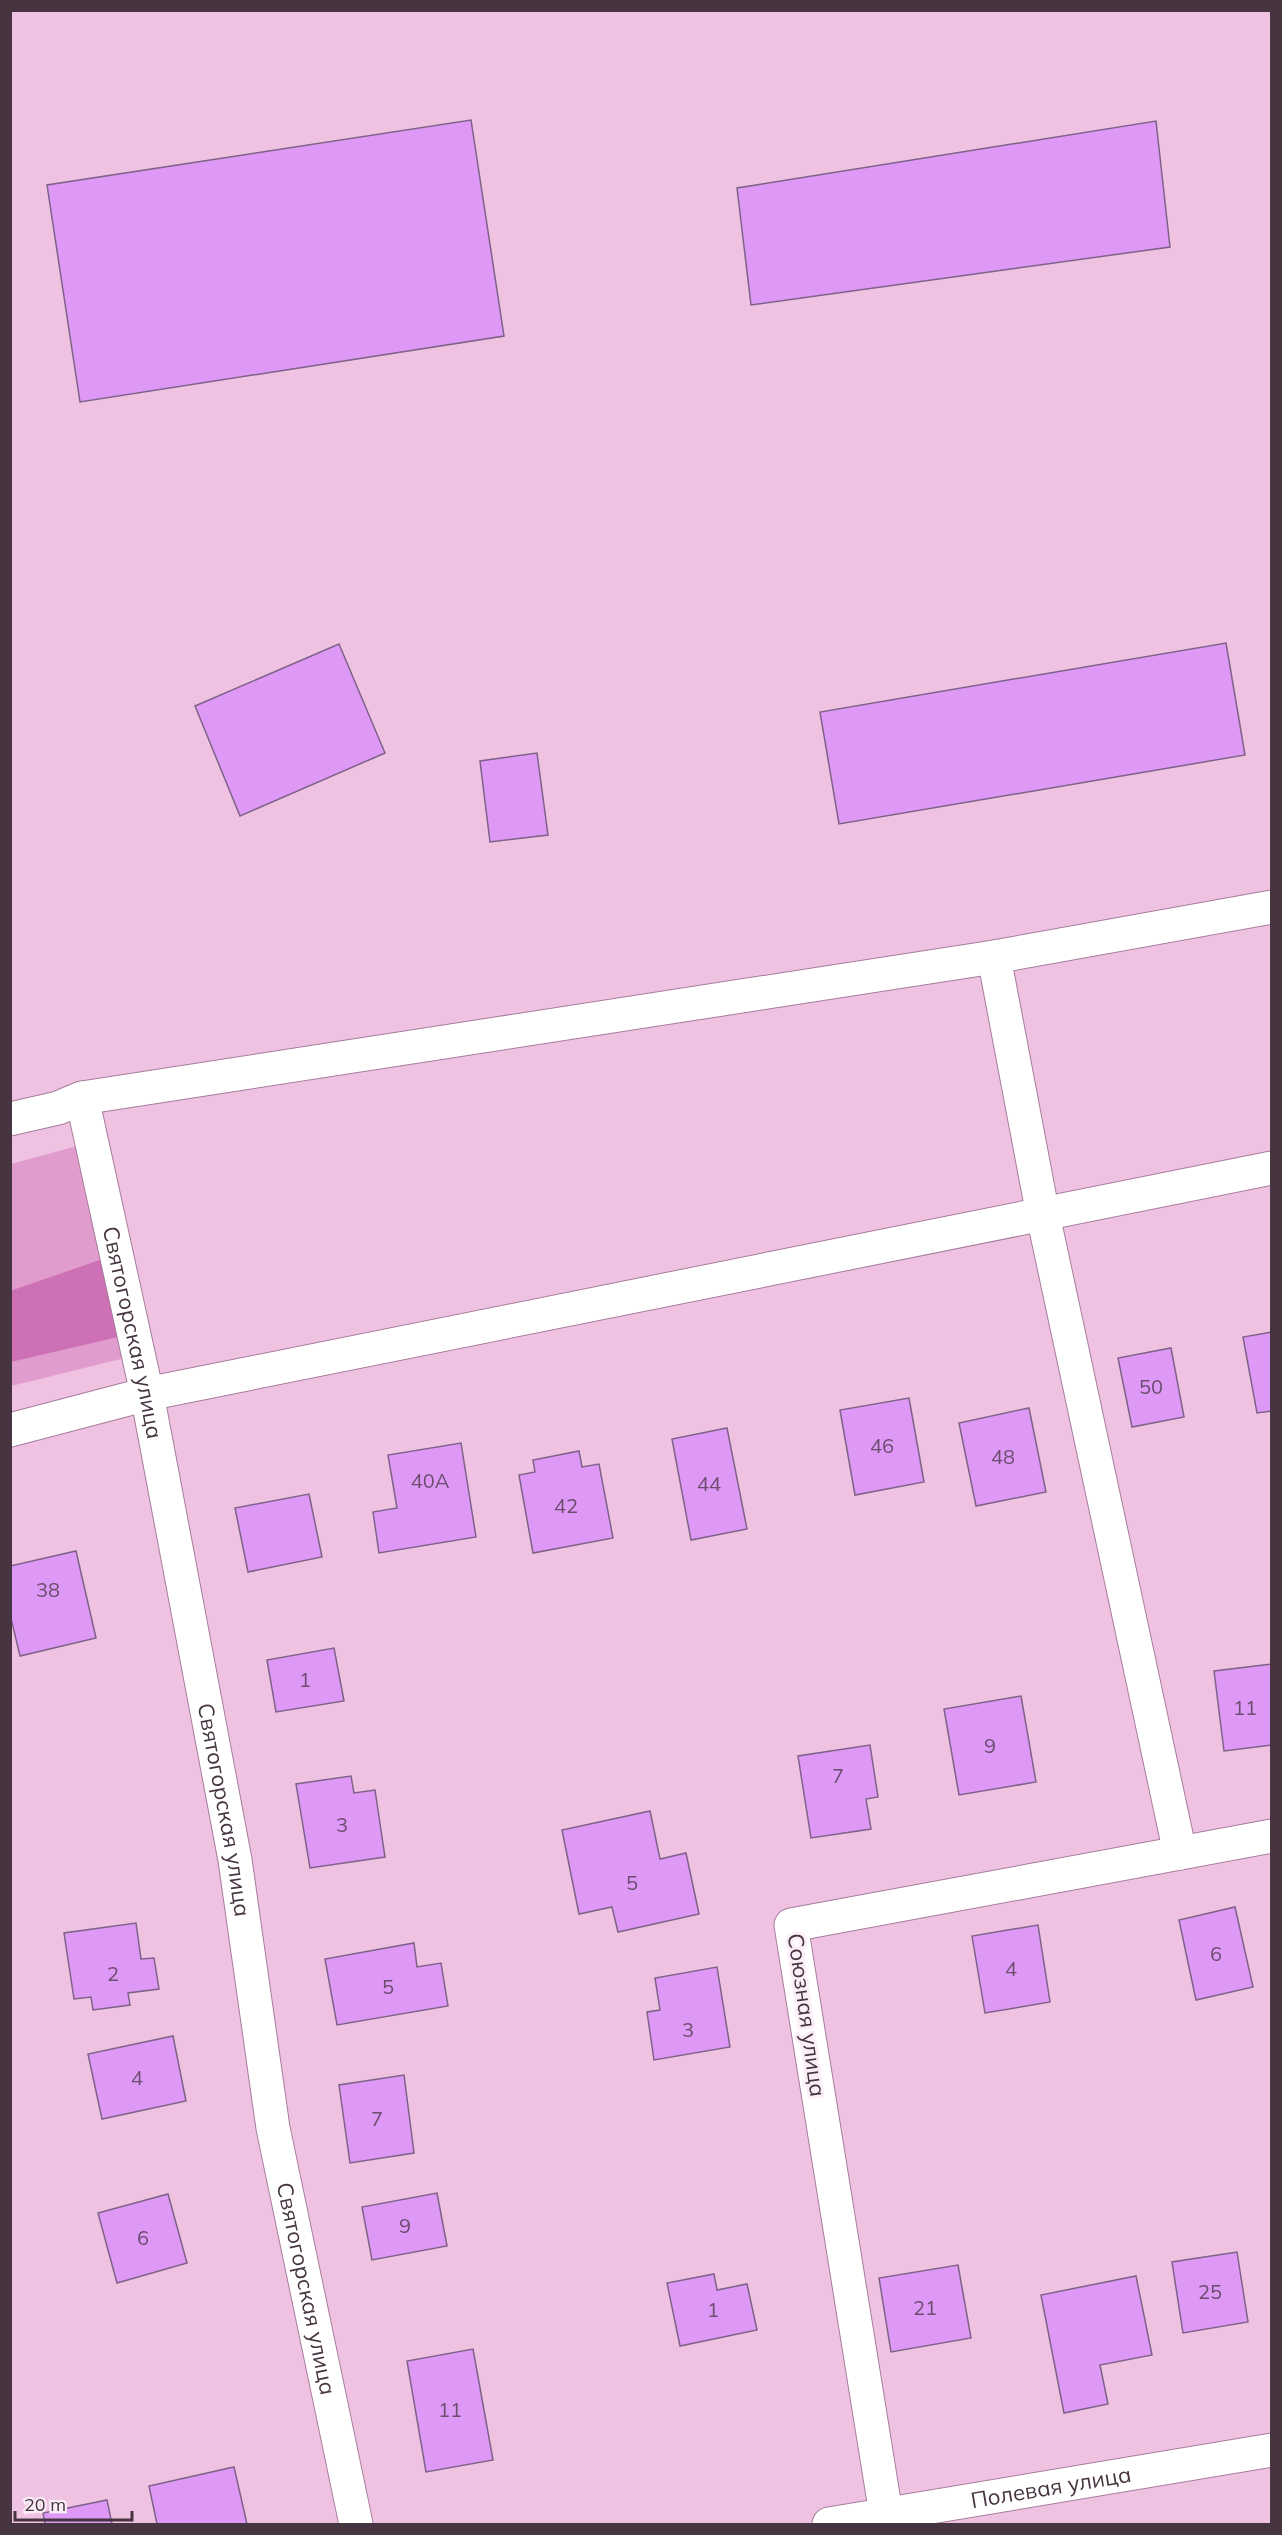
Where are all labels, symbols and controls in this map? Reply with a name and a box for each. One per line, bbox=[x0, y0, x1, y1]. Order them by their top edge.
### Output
street label: Святогорская улица bbox=[97, 1224, 169, 1441]
house number: 50 bbox=[1139, 1374, 1163, 1399]
house number: 46 bbox=[870, 1433, 894, 1458]
house number: 48 bbox=[991, 1444, 1015, 1469]
house number: 40А bbox=[411, 1468, 450, 1493]
house number: 44 bbox=[697, 1471, 721, 1496]
house number: 42 bbox=[554, 1493, 578, 1518]
house number: 38 bbox=[36, 1577, 60, 1602]
house number: 1 bbox=[299, 1667, 311, 1692]
house number: 11 bbox=[1233, 1695, 1257, 1720]
street label: Святогорская улица bbox=[192, 1701, 257, 1918]
house number: 9 bbox=[984, 1733, 996, 1758]
house number: 7 bbox=[832, 1763, 844, 1788]
house number: 3 bbox=[336, 1812, 348, 1837]
house number: 5 bbox=[626, 1870, 638, 1895]
street label: Союзная улица bbox=[782, 1932, 832, 2098]
house number: 6 bbox=[1210, 1941, 1222, 1966]
house number: 4 bbox=[1005, 1956, 1017, 1981]
house number: 2 bbox=[107, 1961, 119, 1986]
house number: 5 bbox=[382, 1974, 394, 1999]
house number: 3 bbox=[682, 2017, 694, 2042]
house number: 4 bbox=[131, 2065, 143, 2090]
house number: 7 bbox=[371, 2106, 383, 2131]
street label: Святогорская улица bbox=[271, 2180, 343, 2397]
house number: 9 bbox=[399, 2213, 411, 2238]
house number: 6 bbox=[137, 2225, 149, 2250]
house number: 25 bbox=[1198, 2279, 1222, 2304]
house number: 21 bbox=[913, 2295, 937, 2320]
house number: 1 bbox=[707, 2297, 719, 2322]
house number: 11 bbox=[438, 2397, 462, 2422]
street label: Полевая улица bbox=[969, 2460, 1133, 2514]
scale bar bbox=[15, 2484, 132, 2522]
text: 20 m bbox=[24, 2493, 66, 2516]

